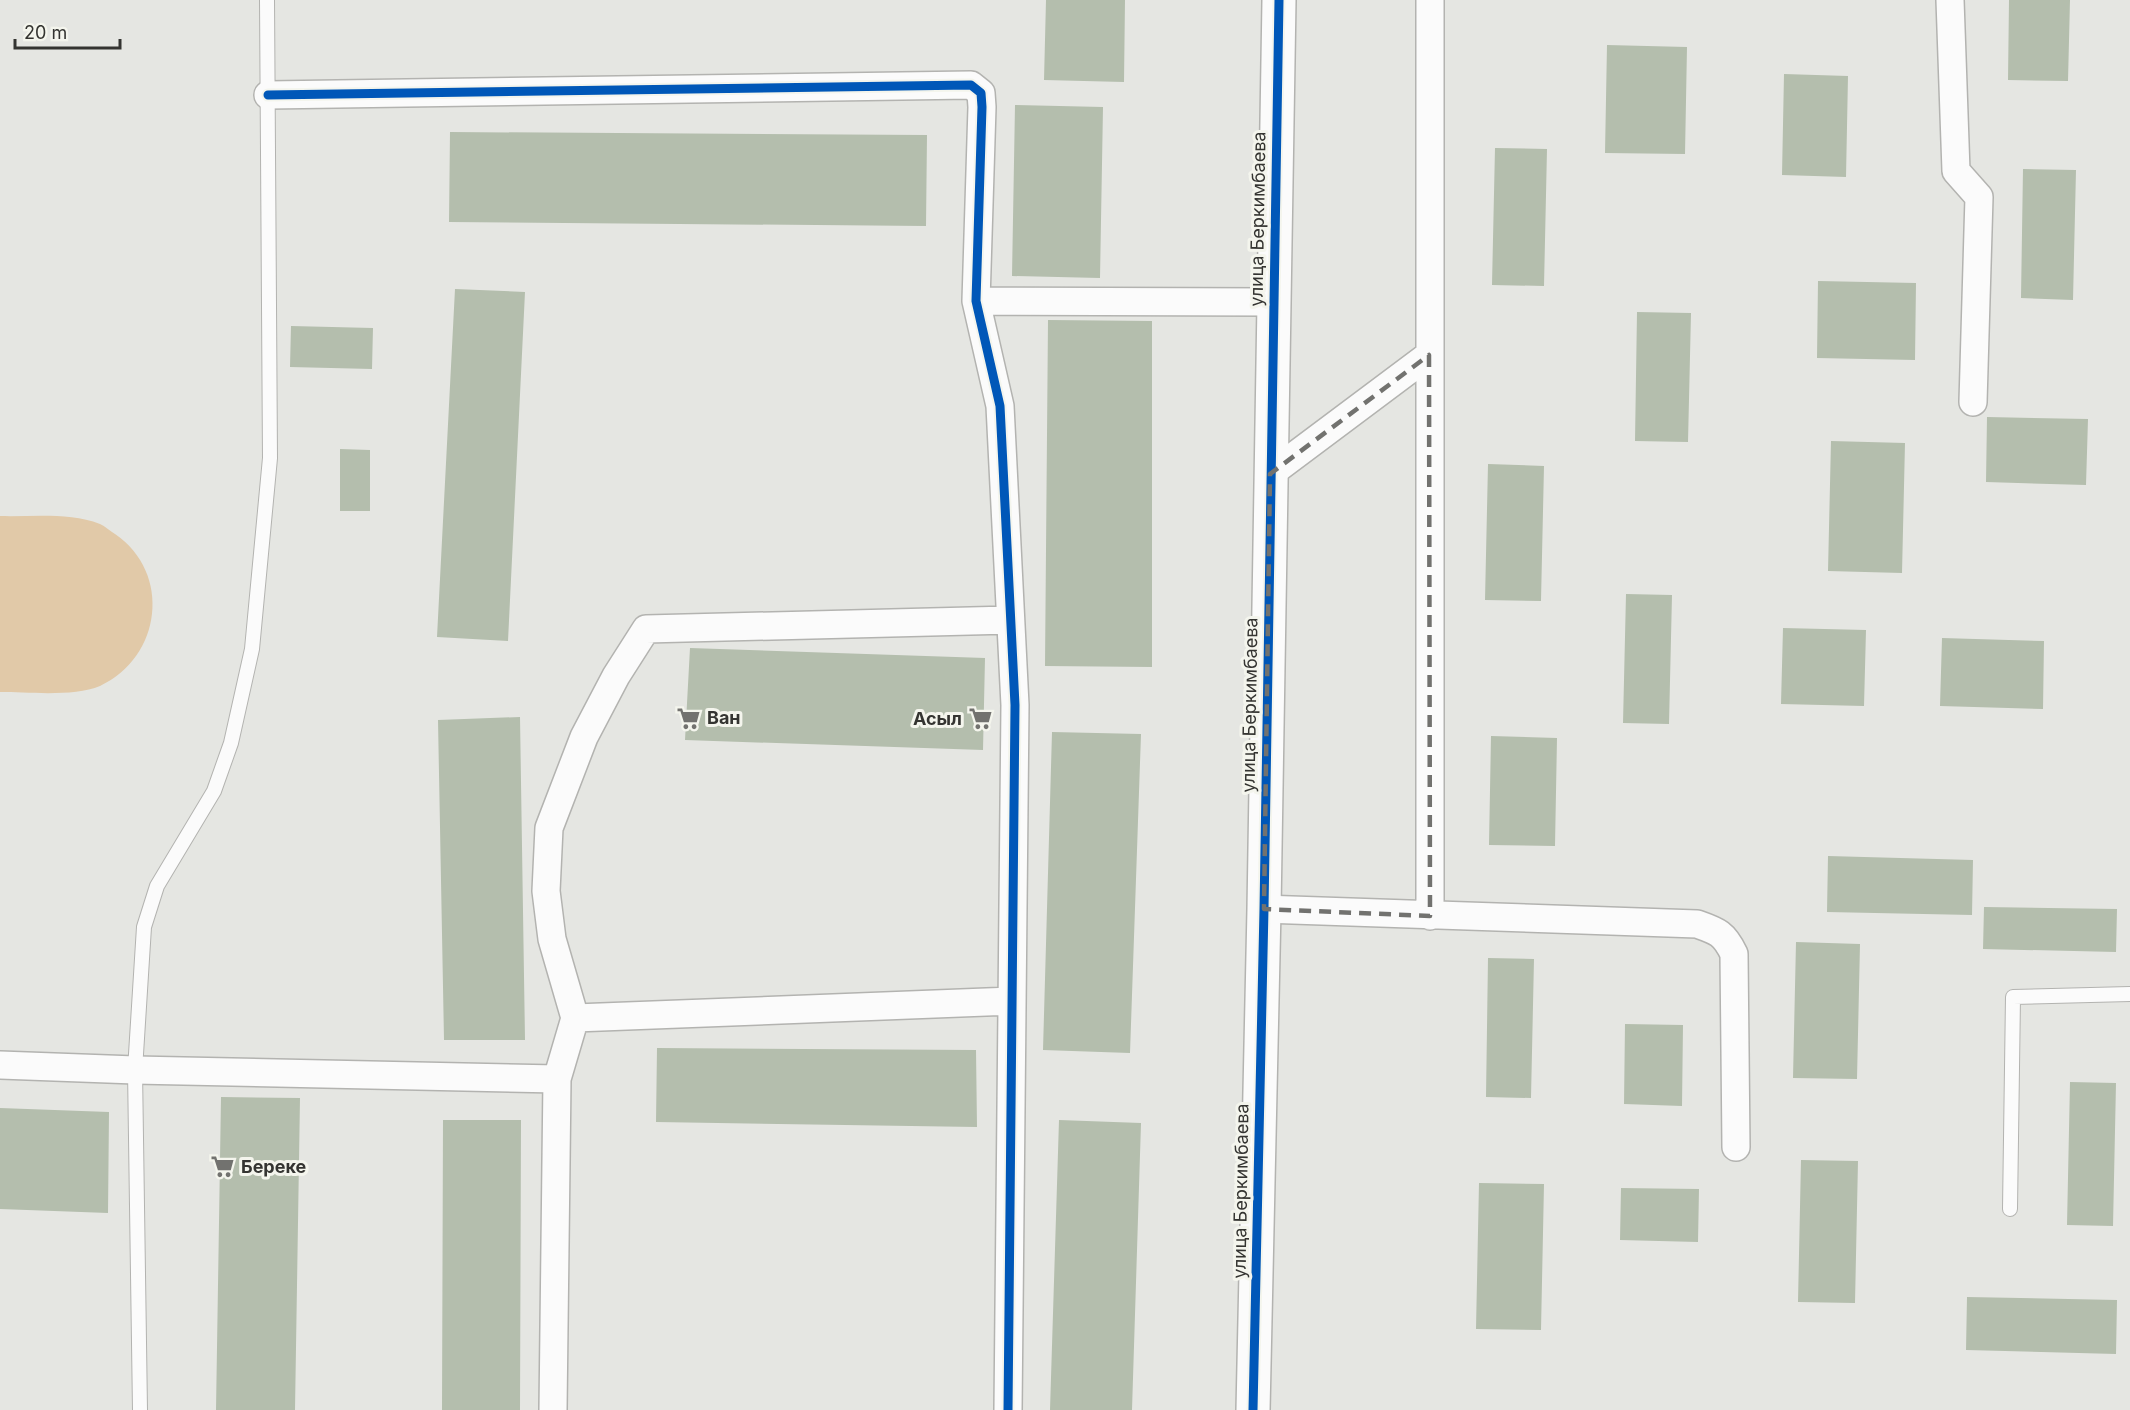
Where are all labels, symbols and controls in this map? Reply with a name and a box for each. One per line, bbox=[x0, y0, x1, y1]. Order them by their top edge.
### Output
scale bar bbox=[15, 12, 120, 50]
text: 20 m bbox=[24, 22, 67, 43]
street label: улица Беркимбаева bbox=[1245, 131, 1270, 307]
street label: улица Беркимбаева bbox=[1237, 617, 1262, 793]
supermarket icon: Ван bbox=[676, 705, 702, 731]
supermarket icon: Асыл bbox=[967, 706, 993, 732]
place label: Ван bbox=[707, 707, 741, 728]
place label: Асыл bbox=[913, 708, 962, 729]
street label: улица Беркимбаева bbox=[1228, 1103, 1253, 1279]
supermarket icon: Береке bbox=[210, 1154, 236, 1180]
place label: Береке bbox=[241, 1156, 307, 1177]

